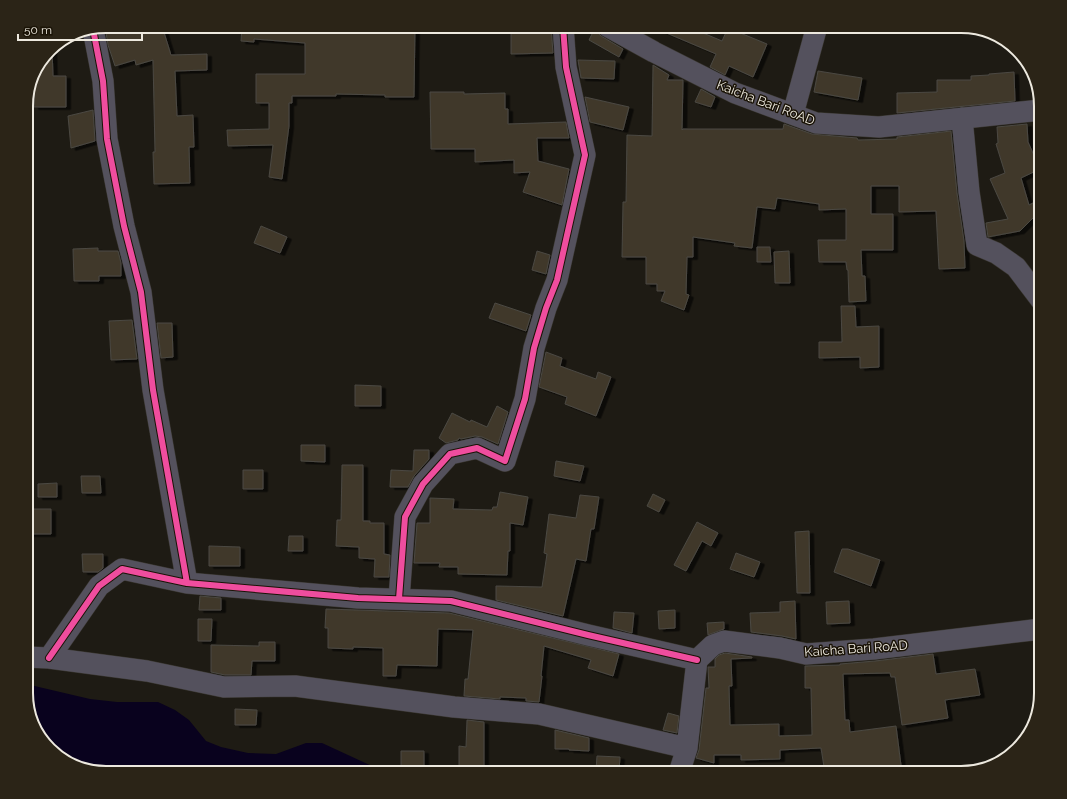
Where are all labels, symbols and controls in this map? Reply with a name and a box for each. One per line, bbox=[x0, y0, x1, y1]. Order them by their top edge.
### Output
scale bar bbox=[18, 16, 142, 42]
text: 50 m bbox=[24, 23, 52, 37]
street label: Kaicha Bari RoAD bbox=[715, 77, 817, 128]
street label: Kaicha Bari RoAD bbox=[804, 637, 908, 660]

